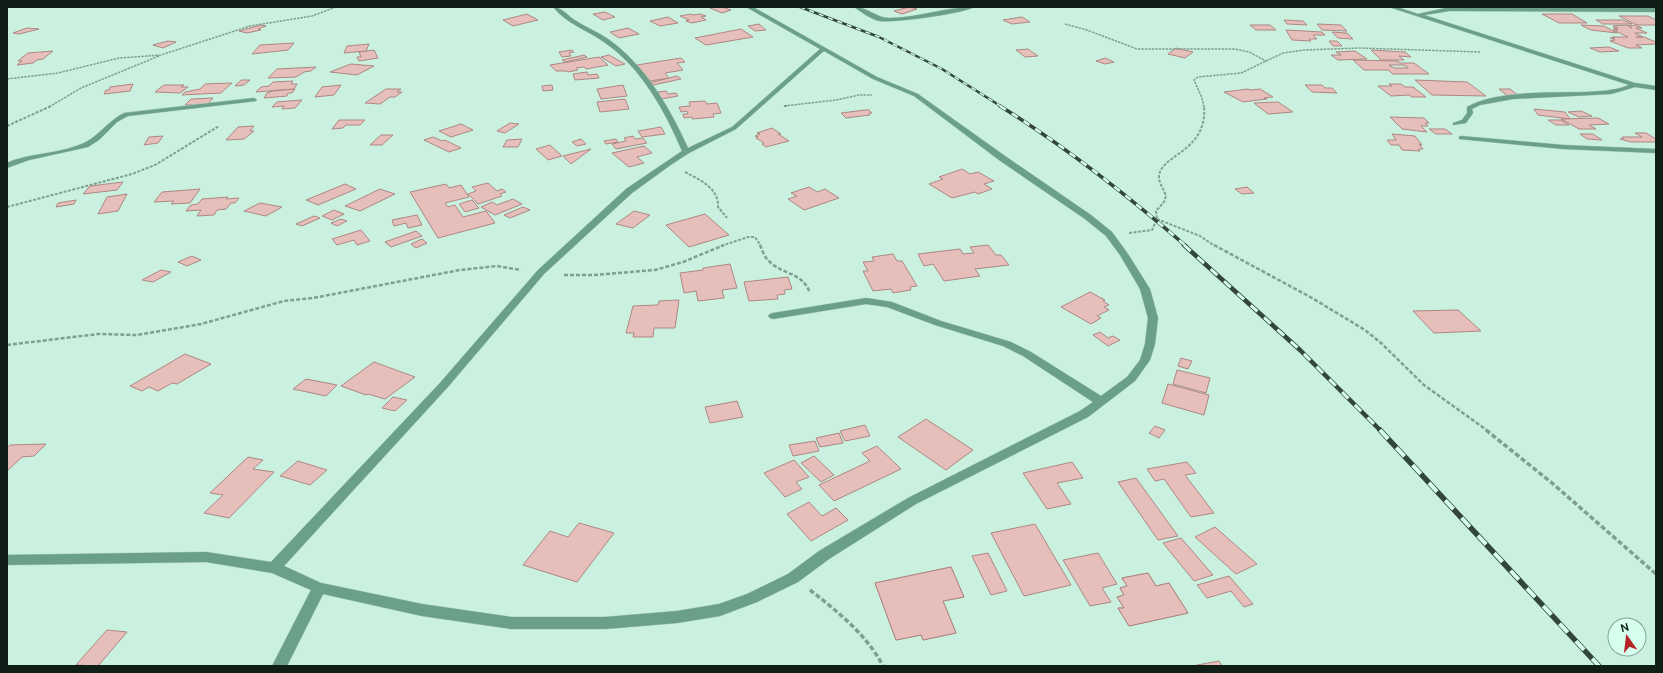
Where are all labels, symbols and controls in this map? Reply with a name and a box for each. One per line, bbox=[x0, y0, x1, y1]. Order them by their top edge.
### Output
north arrow bbox=[1607, 617, 1647, 657]
text: N bbox=[1619, 620, 1630, 635]

